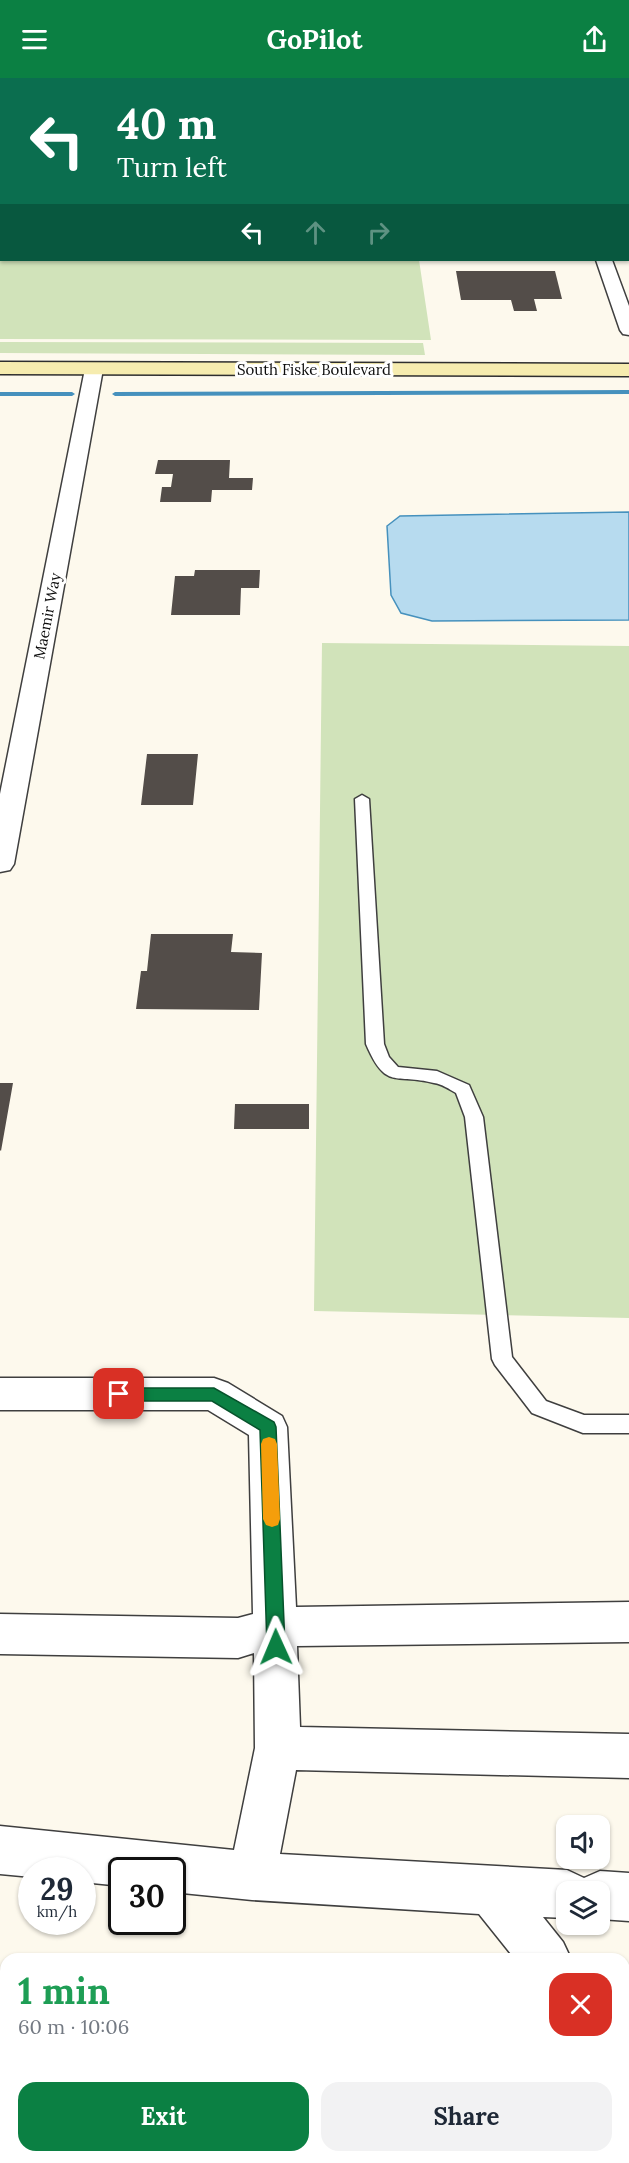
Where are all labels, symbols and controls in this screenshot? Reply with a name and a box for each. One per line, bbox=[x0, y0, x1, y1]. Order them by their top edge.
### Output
text: GoPilot bbox=[267, 22, 362, 56]
icon: menu bbox=[18, 23, 51, 56]
icon: share bbox=[578, 23, 611, 56]
text: 40 m bbox=[117, 97, 216, 151]
icon: left bbox=[18, 102, 96, 180]
text: Turn left bbox=[117, 150, 227, 184]
icon: left bbox=[236, 216, 269, 249]
icon: ahead bbox=[299, 216, 332, 249]
icon: right bbox=[362, 216, 395, 249]
street label: South Fiske Boulevard bbox=[237, 360, 391, 379]
street label: Maemir Way bbox=[29, 571, 65, 661]
pin bbox=[93, 1368, 144, 1419]
icon: arrive bbox=[102, 1377, 135, 1410]
position arrow bbox=[244, 1615, 308, 1679]
map controls bbox=[556, 1815, 610, 1935]
button: sound bbox=[556, 1815, 610, 1869]
speed limit sign: 30 bbox=[108, 1857, 186, 1935]
text: 29 bbox=[40, 1870, 74, 1908]
button: layers bbox=[556, 1881, 610, 1935]
text: km/h bbox=[37, 1902, 77, 1921]
text: 1 min bbox=[18, 1968, 110, 2014]
button: close bbox=[549, 1973, 612, 2036]
text: 60 m · 10:06 bbox=[18, 2014, 129, 2039]
button: Exit bbox=[18, 2082, 309, 2151]
button: Share bbox=[321, 2082, 612, 2151]

